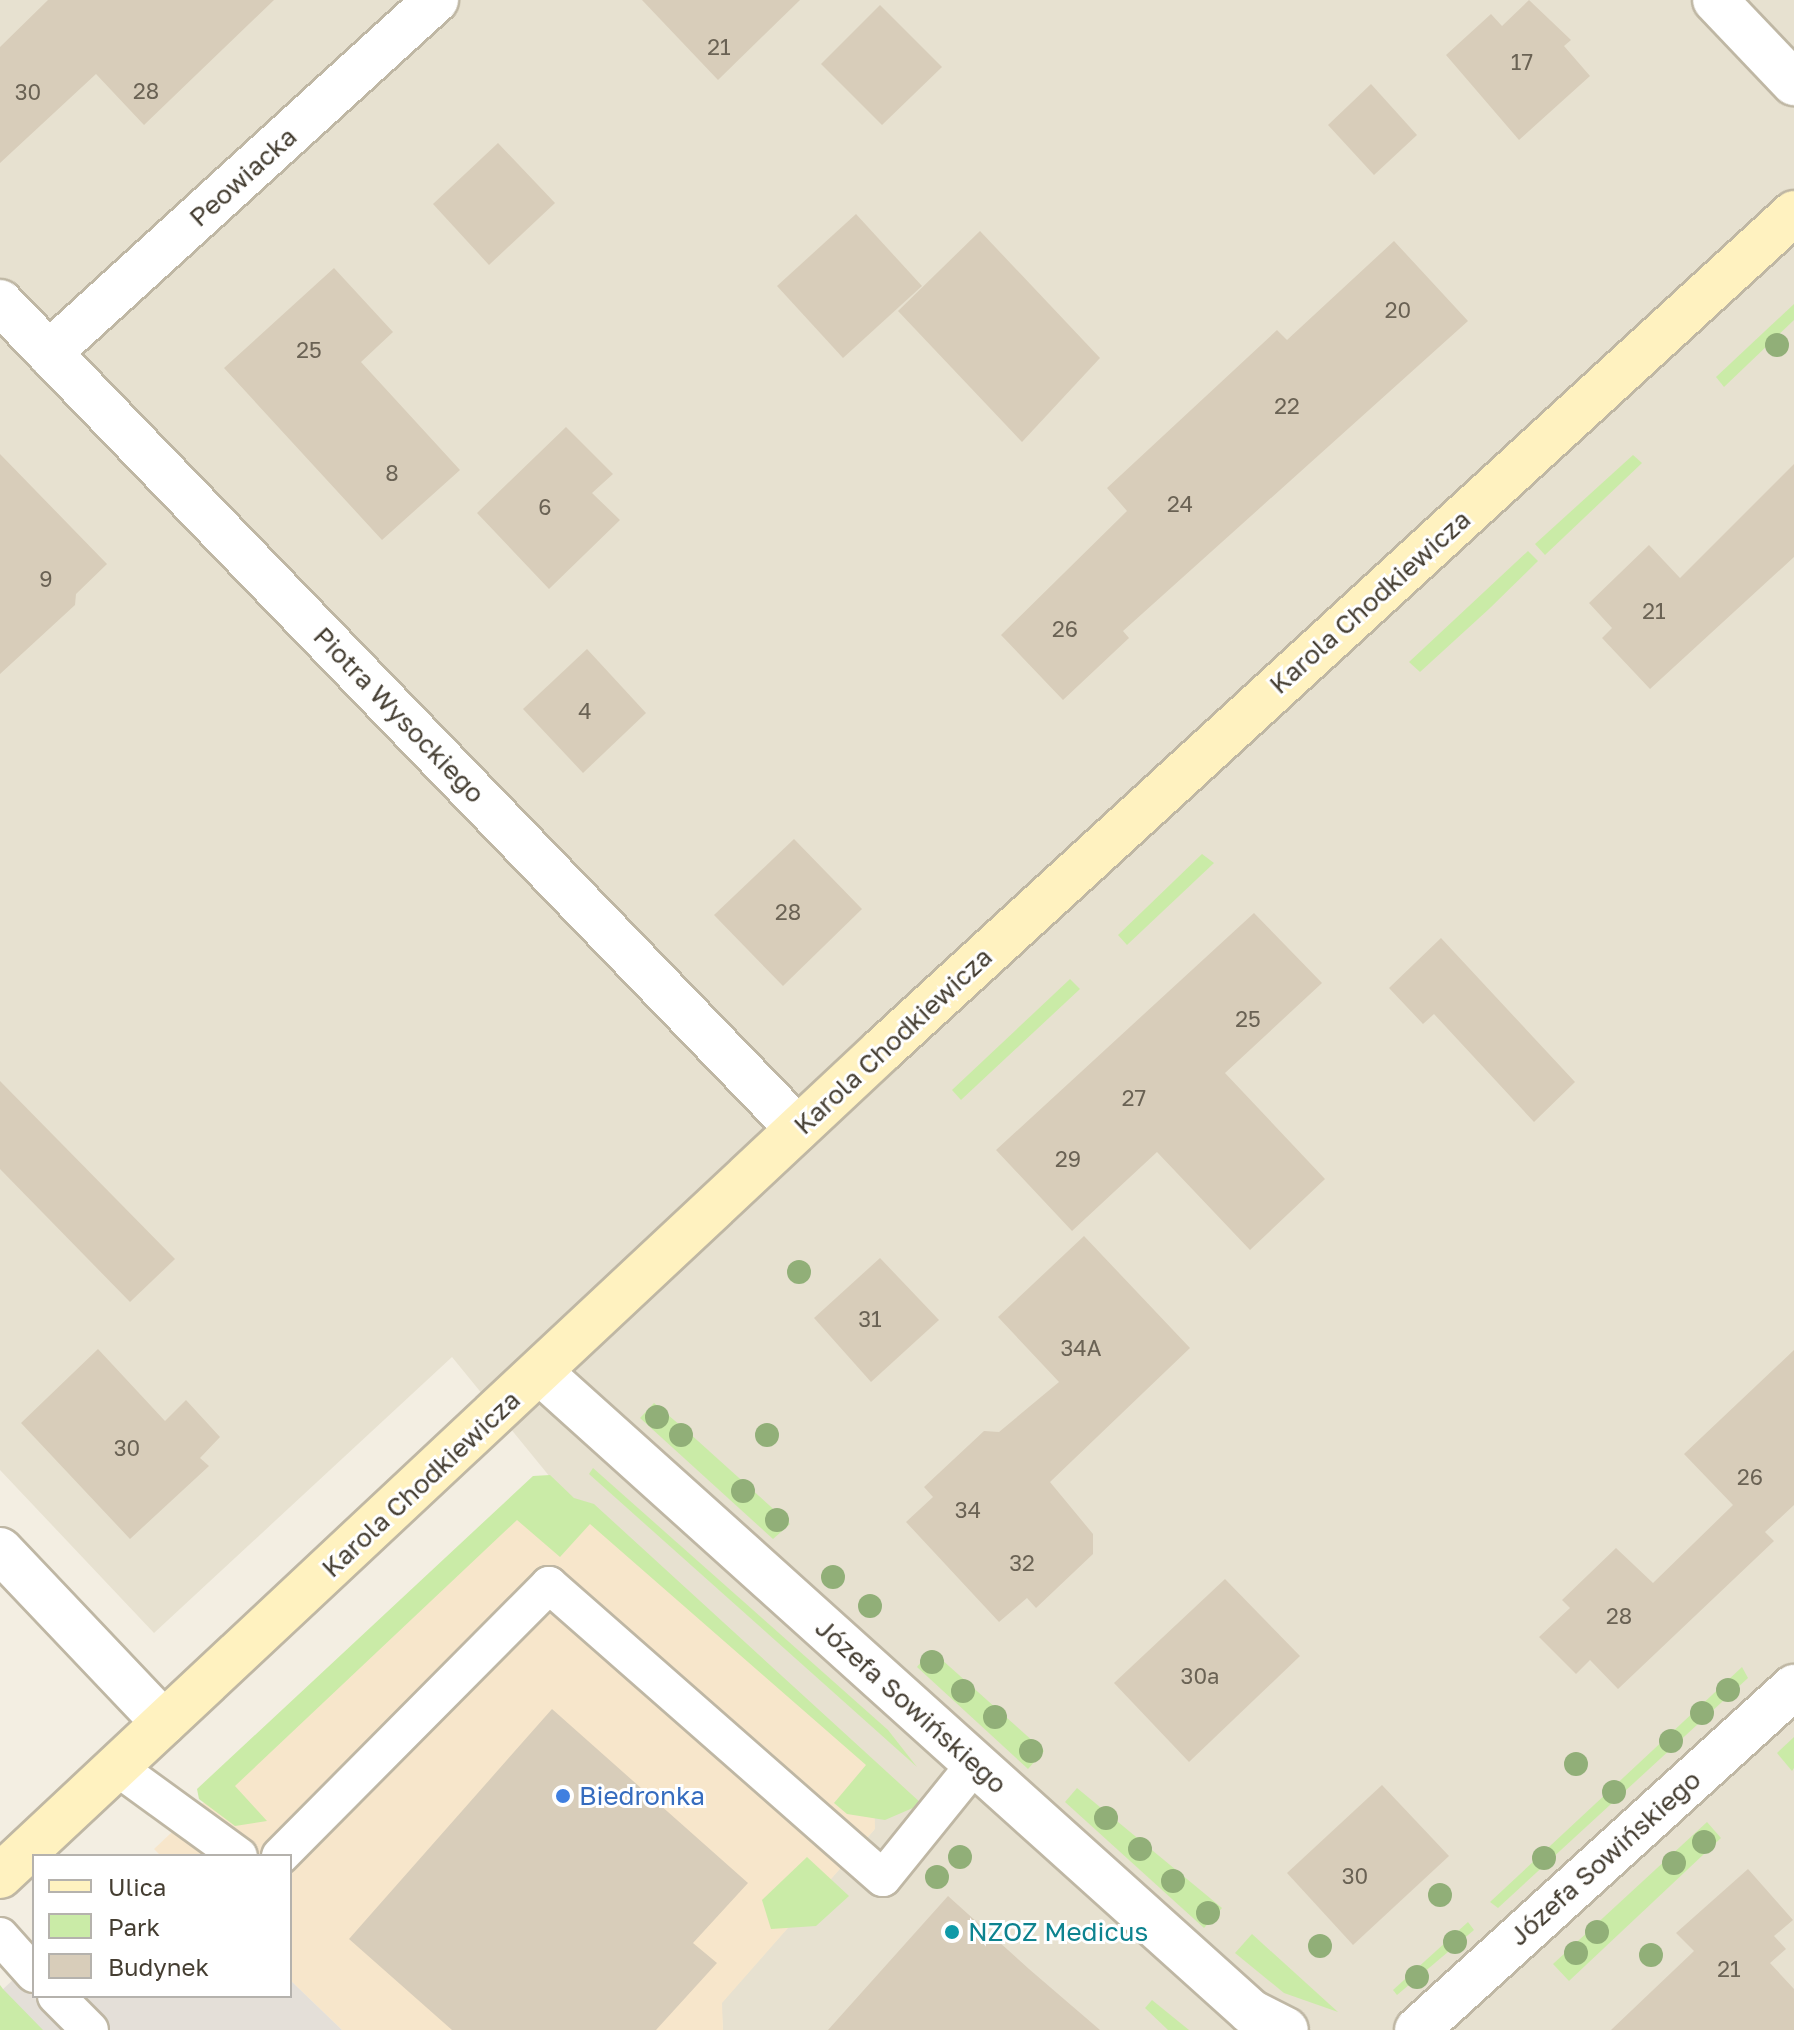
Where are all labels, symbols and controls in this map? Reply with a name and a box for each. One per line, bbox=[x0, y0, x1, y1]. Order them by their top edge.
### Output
house number: 21 bbox=[707, 34, 731, 60]
house number: 17 bbox=[1511, 49, 1533, 75]
house number: 28 bbox=[133, 78, 159, 104]
house number: 30 bbox=[15, 79, 41, 105]
street label: Peowiacka bbox=[183, 121, 303, 233]
house number: 20 bbox=[1385, 297, 1411, 323]
house number: 25 bbox=[296, 337, 322, 363]
house number: 22 bbox=[1274, 393, 1300, 419]
house number: 8 bbox=[385, 460, 399, 486]
house number: 24 bbox=[1167, 491, 1193, 517]
house number: 6 bbox=[538, 494, 552, 520]
street label: Karola Chodkiewicza bbox=[1263, 504, 1477, 700]
house number: 9 bbox=[39, 566, 53, 592]
house number: 21 bbox=[1642, 598, 1666, 624]
house number: 26 bbox=[1052, 616, 1078, 642]
street label: Piotra Wysockiego bbox=[307, 621, 491, 809]
house number: 4 bbox=[578, 698, 592, 724]
house number: 28 bbox=[775, 899, 801, 925]
street label: Karola Chodkiewicza bbox=[788, 941, 998, 1141]
house number: 25 bbox=[1235, 1006, 1261, 1032]
house number: 27 bbox=[1122, 1085, 1146, 1111]
house number: 29 bbox=[1055, 1146, 1081, 1172]
house number: 31 bbox=[858, 1306, 882, 1332]
house number: 34A bbox=[1060, 1335, 1102, 1361]
street label: Karola Chodkiewicza bbox=[316, 1384, 526, 1584]
house number: 30 bbox=[114, 1435, 140, 1461]
house number: 26 bbox=[1737, 1464, 1763, 1490]
house number: 34 bbox=[955, 1497, 981, 1523]
house number: 32 bbox=[1009, 1550, 1035, 1576]
house number: 28 bbox=[1606, 1603, 1632, 1629]
street label: Józefa Sowińskiego bbox=[809, 1612, 1013, 1800]
house number: 30a bbox=[1181, 1663, 1219, 1689]
street label: Józefa Sowińskiego bbox=[1503, 1764, 1707, 1952]
place label: Biedronka bbox=[579, 1780, 705, 1812]
marker: Biedronka bbox=[554, 1787, 572, 1805]
legend bbox=[32, 1854, 292, 1998]
house number: 30 bbox=[1342, 1863, 1368, 1889]
text: Ulica bbox=[108, 1872, 166, 1901]
text: Park bbox=[108, 1912, 160, 1941]
place label: NZOZ Medicus bbox=[968, 1916, 1148, 1948]
marker: NZOZ Medicus bbox=[943, 1923, 961, 1941]
text: Budynek bbox=[108, 1952, 209, 1981]
house number: 21 bbox=[1717, 1956, 1741, 1982]

